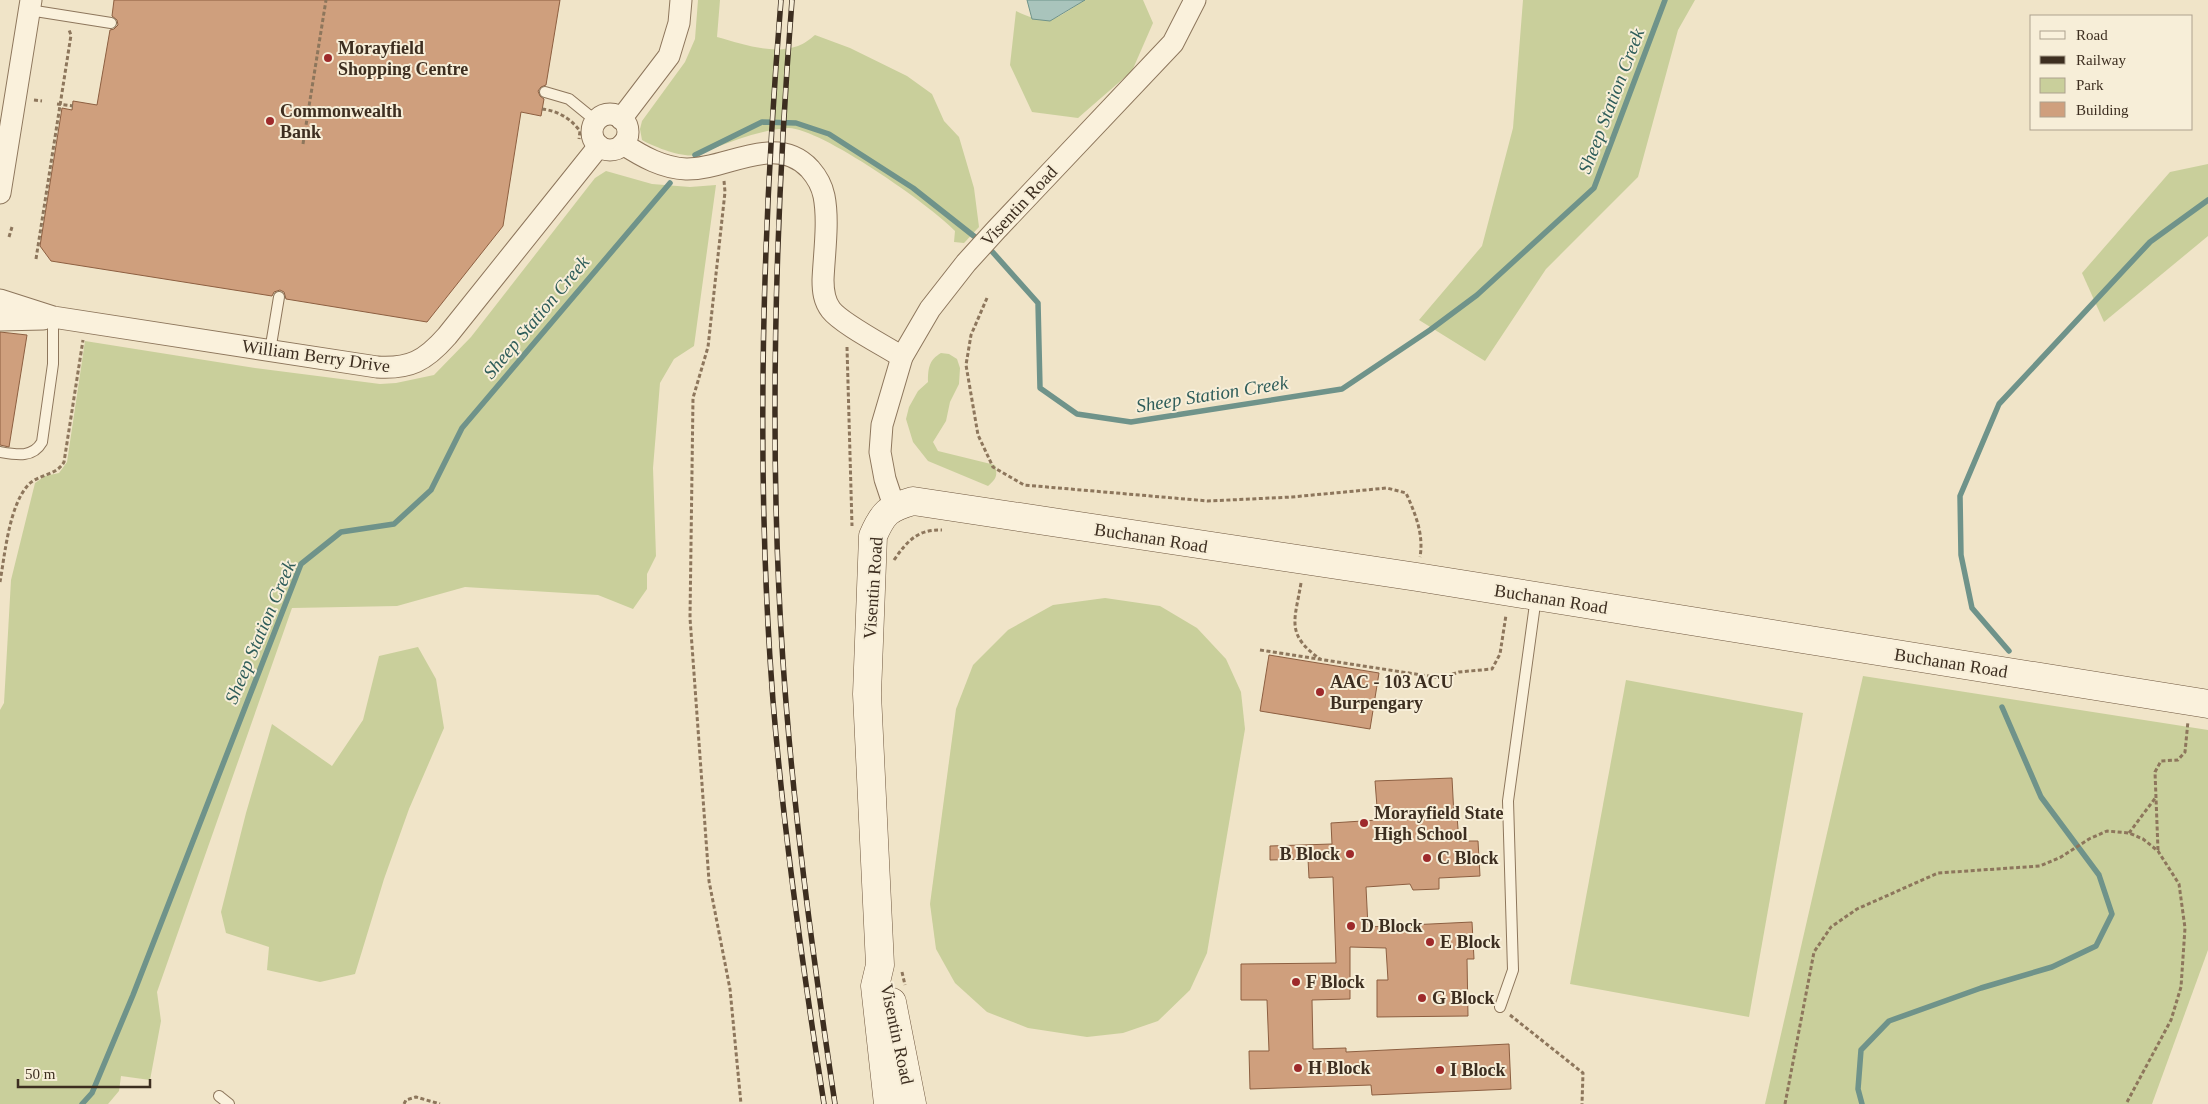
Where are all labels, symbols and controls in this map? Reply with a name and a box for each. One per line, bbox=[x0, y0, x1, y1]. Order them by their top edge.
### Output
legend bbox=[2030, 15, 2193, 130]
water label: Sheep Station Creek bbox=[1574, 25, 1648, 176]
text: Road bbox=[2076, 27, 2108, 43]
place label: Morayfield Shopping Centre bbox=[338, 38, 468, 79]
marker: Morayfield Shopping Centre bbox=[322, 52, 334, 64]
text: Railway bbox=[2076, 52, 2126, 68]
text: Park bbox=[2076, 77, 2104, 93]
place label: Commonwealth Bank bbox=[280, 101, 402, 142]
text: Building bbox=[2076, 102, 2129, 118]
marker: Commonwealth Bank bbox=[264, 115, 276, 127]
street label: Visentin Road bbox=[977, 162, 1061, 250]
water label: Sheep Station Creek bbox=[479, 251, 594, 382]
street label: William Berry Drive bbox=[241, 336, 391, 376]
water label: Sheep Station Creek bbox=[1135, 372, 1290, 416]
street label: Buchanan Road bbox=[1093, 519, 1209, 557]
street label: Visentin Road bbox=[859, 536, 887, 640]
water label: Sheep Station Creek bbox=[220, 557, 300, 707]
street label: Buchanan Road bbox=[1493, 580, 1609, 618]
street label: Buchanan Road bbox=[1893, 644, 2009, 682]
place label: AAC - 103 ACU Burpengary bbox=[1330, 672, 1454, 713]
marker: AAC - 103 ACU Burpengary bbox=[1314, 686, 1326, 698]
place label: Morayfield State High School bbox=[1374, 803, 1503, 844]
marker: Morayfield State High School bbox=[1358, 817, 1370, 829]
place label: B Block bbox=[1279, 844, 1340, 864]
marker: B Block bbox=[1344, 848, 1356, 860]
place label: C Block bbox=[1437, 848, 1499, 868]
marker: C Block bbox=[1421, 852, 1433, 864]
place label: D Block bbox=[1361, 916, 1423, 936]
marker: D Block bbox=[1345, 920, 1357, 932]
place label: E Block bbox=[1440, 932, 1501, 952]
marker: E Block bbox=[1424, 936, 1436, 948]
place label: F Block bbox=[1306, 972, 1365, 992]
marker: F Block bbox=[1290, 976, 1302, 988]
street label: Visentin Road bbox=[877, 982, 917, 1086]
place label: G Block bbox=[1432, 988, 1495, 1008]
marker: G Block bbox=[1416, 992, 1428, 1004]
scale bar bbox=[18, 1056, 150, 1088]
place label: H Block bbox=[1308, 1058, 1371, 1078]
place label: I Block bbox=[1450, 1060, 1506, 1080]
marker: H Block bbox=[1292, 1062, 1304, 1074]
marker: I Block bbox=[1434, 1064, 1446, 1076]
text: 50 m bbox=[25, 1066, 56, 1082]

